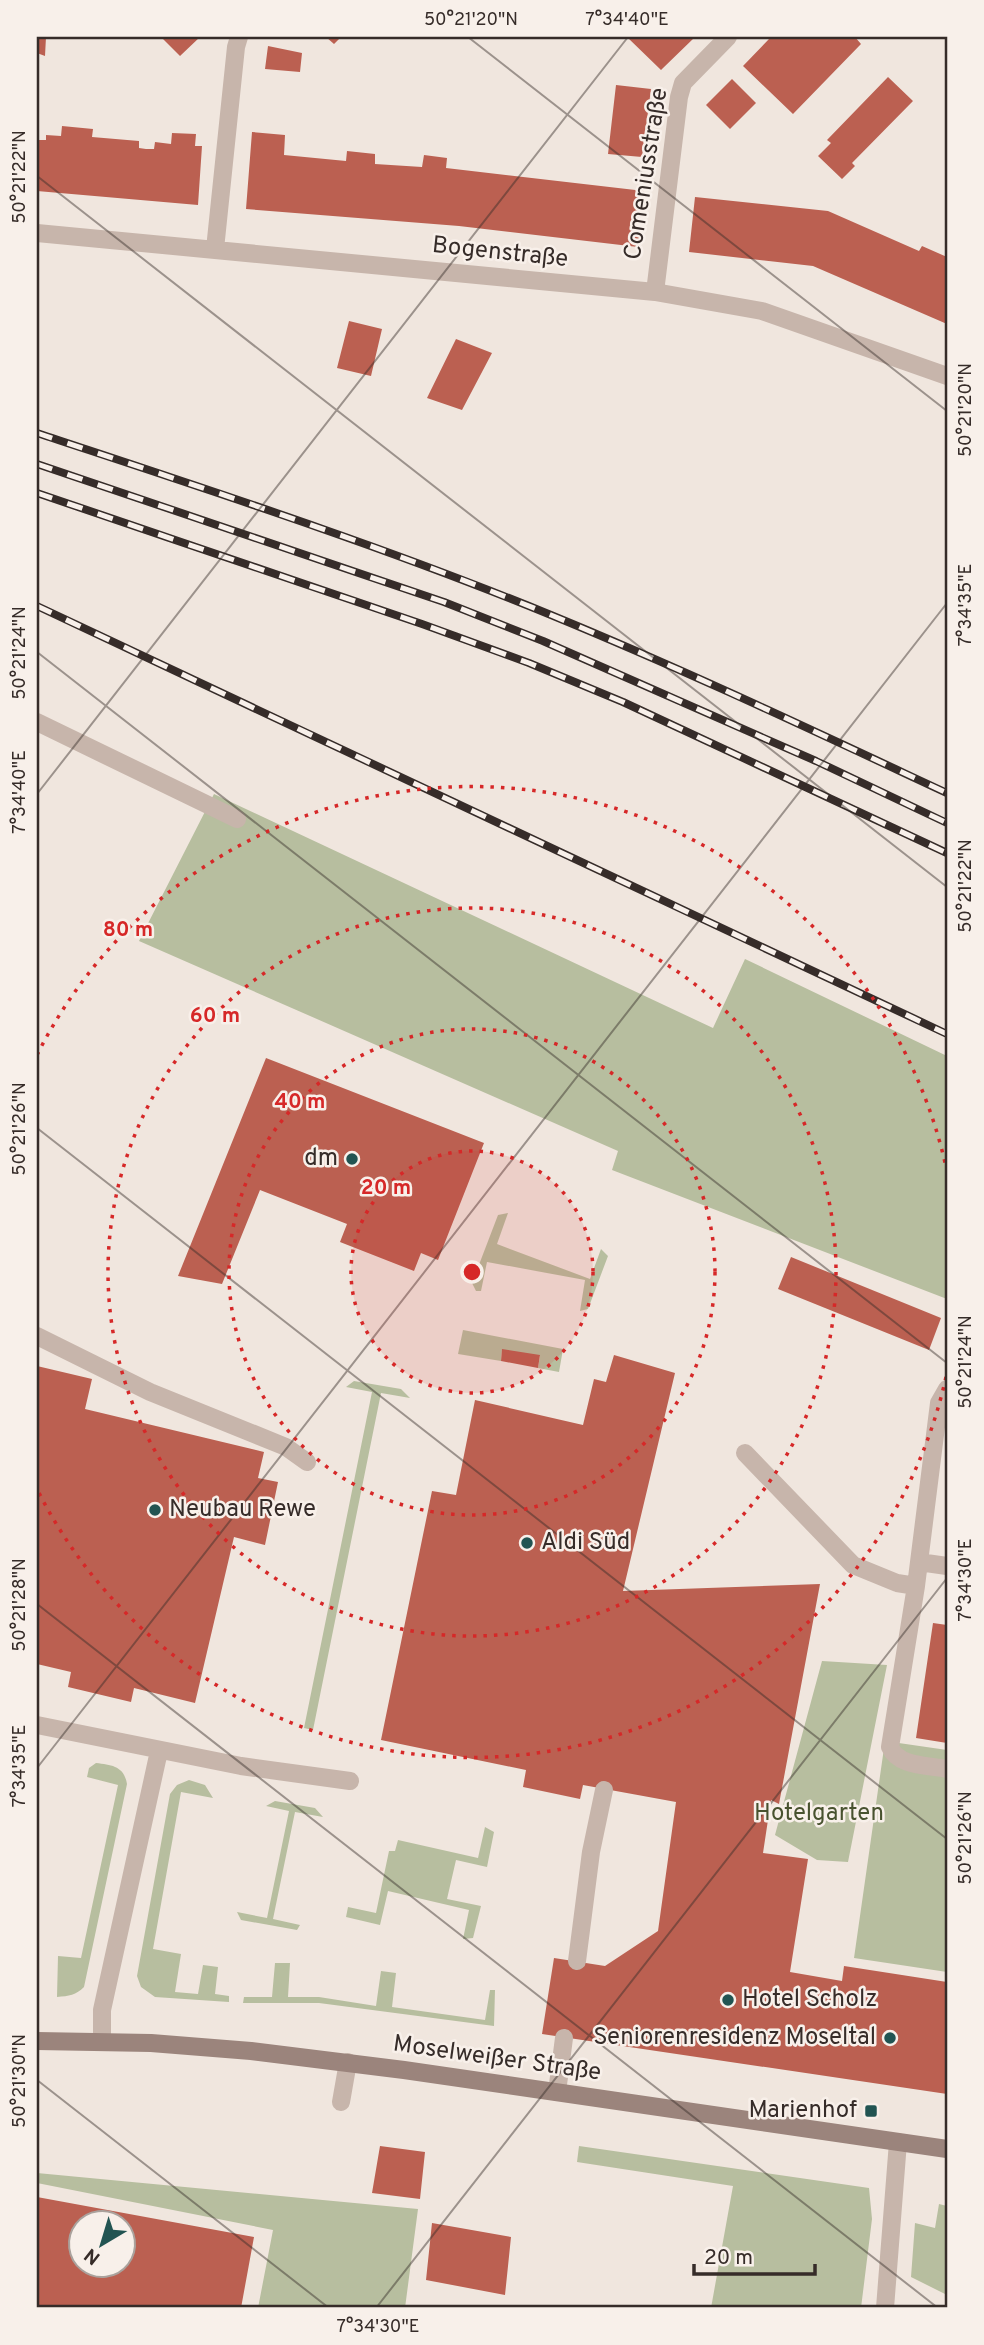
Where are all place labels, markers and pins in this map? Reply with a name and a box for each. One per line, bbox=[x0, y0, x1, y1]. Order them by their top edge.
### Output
place label: dm bbox=[304, 1144, 338, 1174]
marker: dm bbox=[344, 1151, 360, 1167]
centre of rings bbox=[460, 1260, 484, 1284]
place label: Neubau Rewe bbox=[169, 1495, 316, 1525]
marker: Neubau Rewe bbox=[147, 1502, 163, 1518]
place label: Aldi Süd bbox=[541, 1528, 630, 1558]
marker: Aldi Süd bbox=[519, 1535, 535, 1551]
place label: Hotel Scholz bbox=[742, 1985, 877, 2015]
marker: Hotel Scholz bbox=[720, 1992, 736, 2008]
place label: Seniorenresidenz Moseltal bbox=[593, 2023, 876, 2053]
marker: Seniorenresidenz Moseltal bbox=[882, 2030, 898, 2046]
place label: Marienhof bbox=[748, 2096, 857, 2126]
marker: Marienhof bbox=[863, 2103, 879, 2119]

